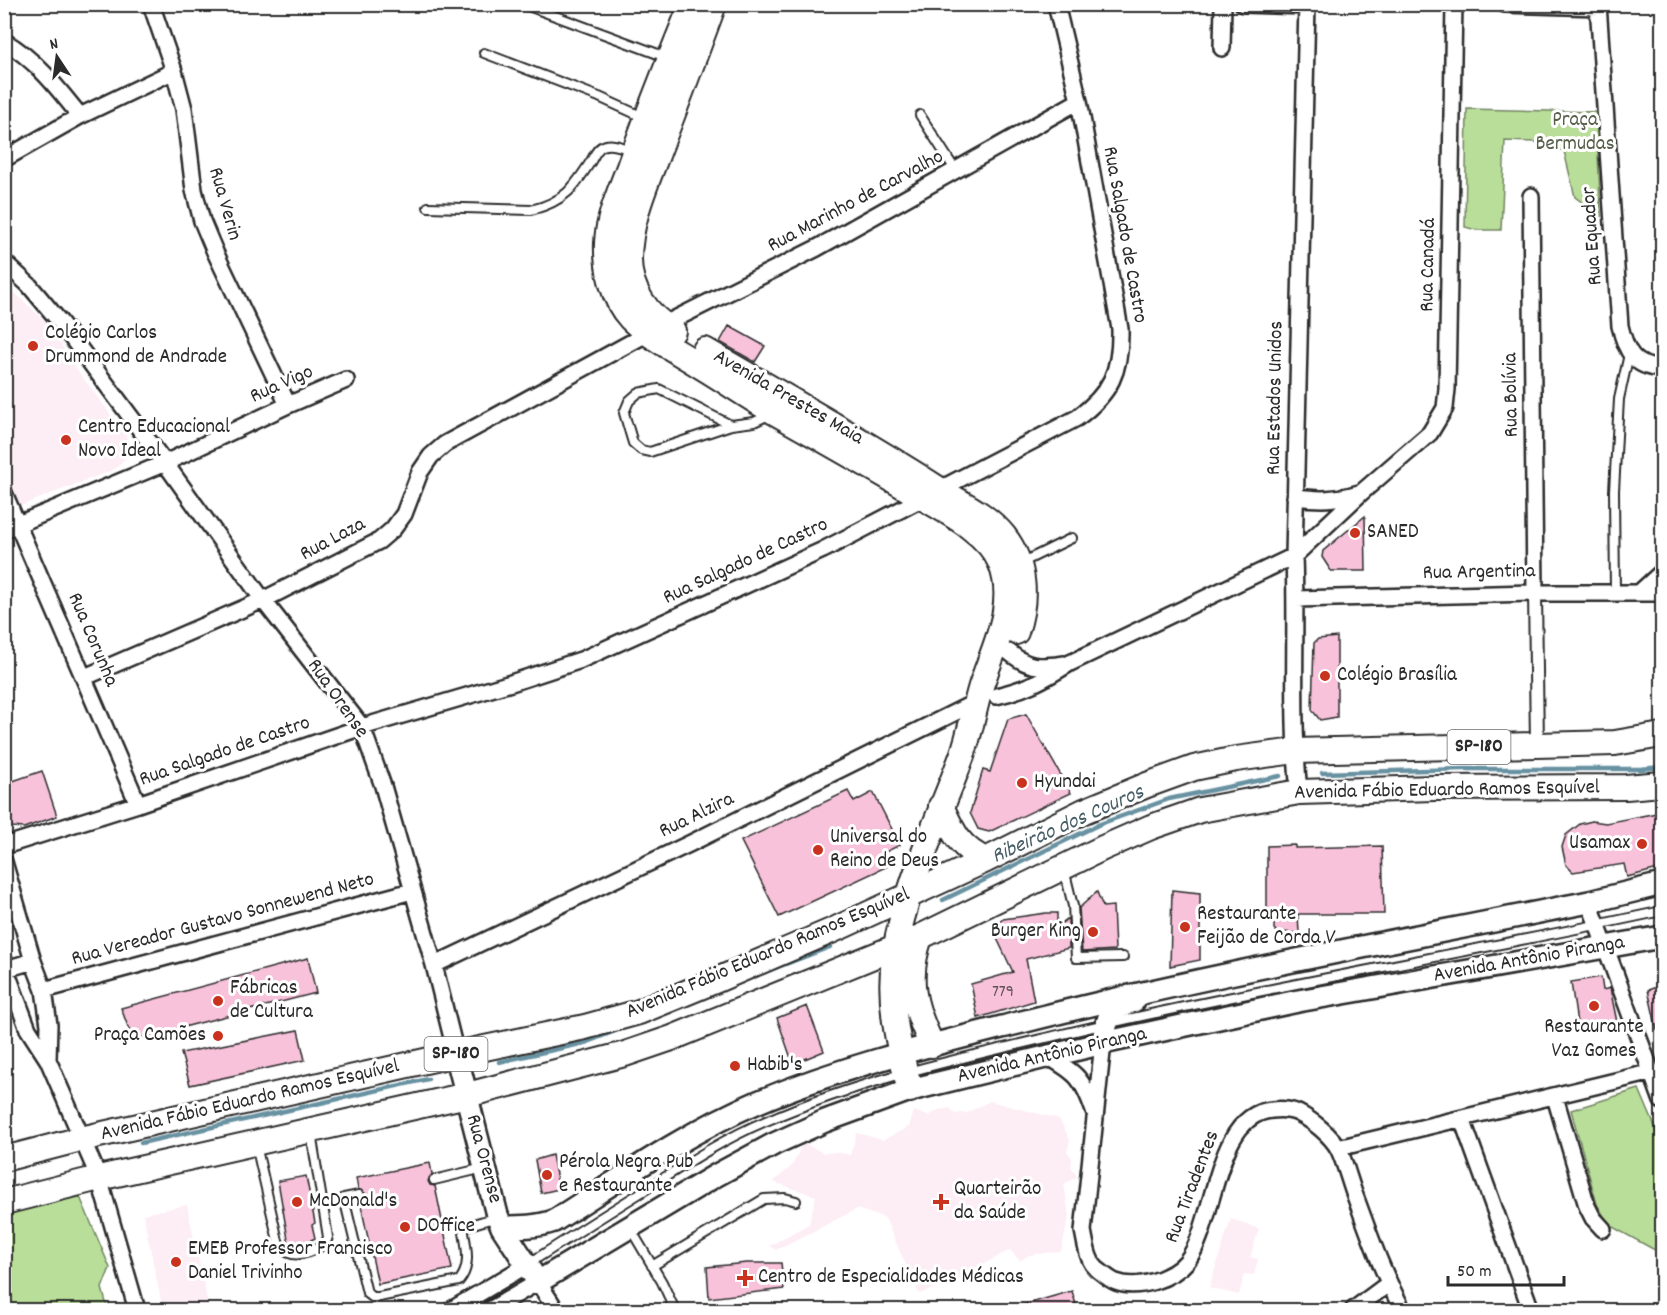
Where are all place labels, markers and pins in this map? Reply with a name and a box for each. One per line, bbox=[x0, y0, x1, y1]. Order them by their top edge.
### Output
place label: Colégio Carlos Drummond de Andrade bbox=[45, 319, 227, 373]
marker: Colégio Carlos Drummond de Andrade bbox=[26, 339, 40, 353]
place label: Centro Educacional Novo Ideal bbox=[78, 413, 230, 467]
marker: Centro Educacional Novo Ideal bbox=[59, 433, 73, 447]
place label: SANED bbox=[1367, 518, 1419, 548]
marker: SANED bbox=[1348, 526, 1362, 540]
place label: Colégio Brasília bbox=[1337, 661, 1458, 691]
marker: Colégio Brasília bbox=[1318, 669, 1332, 683]
place label: Hyundai bbox=[1034, 768, 1096, 798]
marker: Hyundai bbox=[1015, 776, 1029, 790]
place label: Universal do Reino de Deus bbox=[830, 823, 939, 877]
place label: Usamax bbox=[1569, 829, 1630, 859]
marker: Usamax bbox=[1635, 837, 1649, 851]
marker: Universal do Reino de Deus bbox=[811, 843, 825, 857]
place label: Restaurante Feijão de Corda V bbox=[1197, 900, 1336, 954]
place label: Burger King bbox=[991, 917, 1081, 947]
marker: Restaurante Feijão de Corda V bbox=[1178, 920, 1192, 934]
marker: Burger King bbox=[1086, 925, 1100, 939]
place label: Fábricas de Cultura bbox=[230, 974, 314, 1028]
marker: Fábricas de Cultura bbox=[211, 994, 225, 1008]
marker: Restaurante Vaz Gomes bbox=[1587, 999, 1601, 1013]
place label: Restaurante Vaz Gomes bbox=[1544, 1013, 1644, 1067]
place label: Praça Camões bbox=[94, 1021, 206, 1051]
marker: Praça Camões bbox=[211, 1029, 225, 1043]
place label: Habib's bbox=[747, 1051, 803, 1081]
marker: Habib's bbox=[728, 1059, 742, 1073]
place label: Pérola Negra Pub e Restaurante bbox=[559, 1148, 693, 1202]
marker: Pérola Negra Pub e Restaurante bbox=[540, 1168, 554, 1182]
place label: Quarteirão da Saúde bbox=[954, 1175, 1041, 1229]
place label: McDonald's bbox=[309, 1187, 397, 1217]
marker: Quarteirão da Saúde bbox=[932, 1193, 950, 1211]
marker: McDonald's bbox=[290, 1195, 304, 1209]
place label: DOffice bbox=[417, 1212, 475, 1242]
marker: DOffice bbox=[398, 1220, 412, 1234]
place label: EMEB Professor Francisco Daniel Trivinho bbox=[188, 1235, 393, 1289]
marker: EMEB Professor Francisco Daniel Trivinho bbox=[169, 1255, 183, 1269]
place label: Centro de Especialidades Médicas bbox=[758, 1263, 1024, 1293]
marker: Centro de Especialidades Médicas bbox=[736, 1269, 754, 1287]

